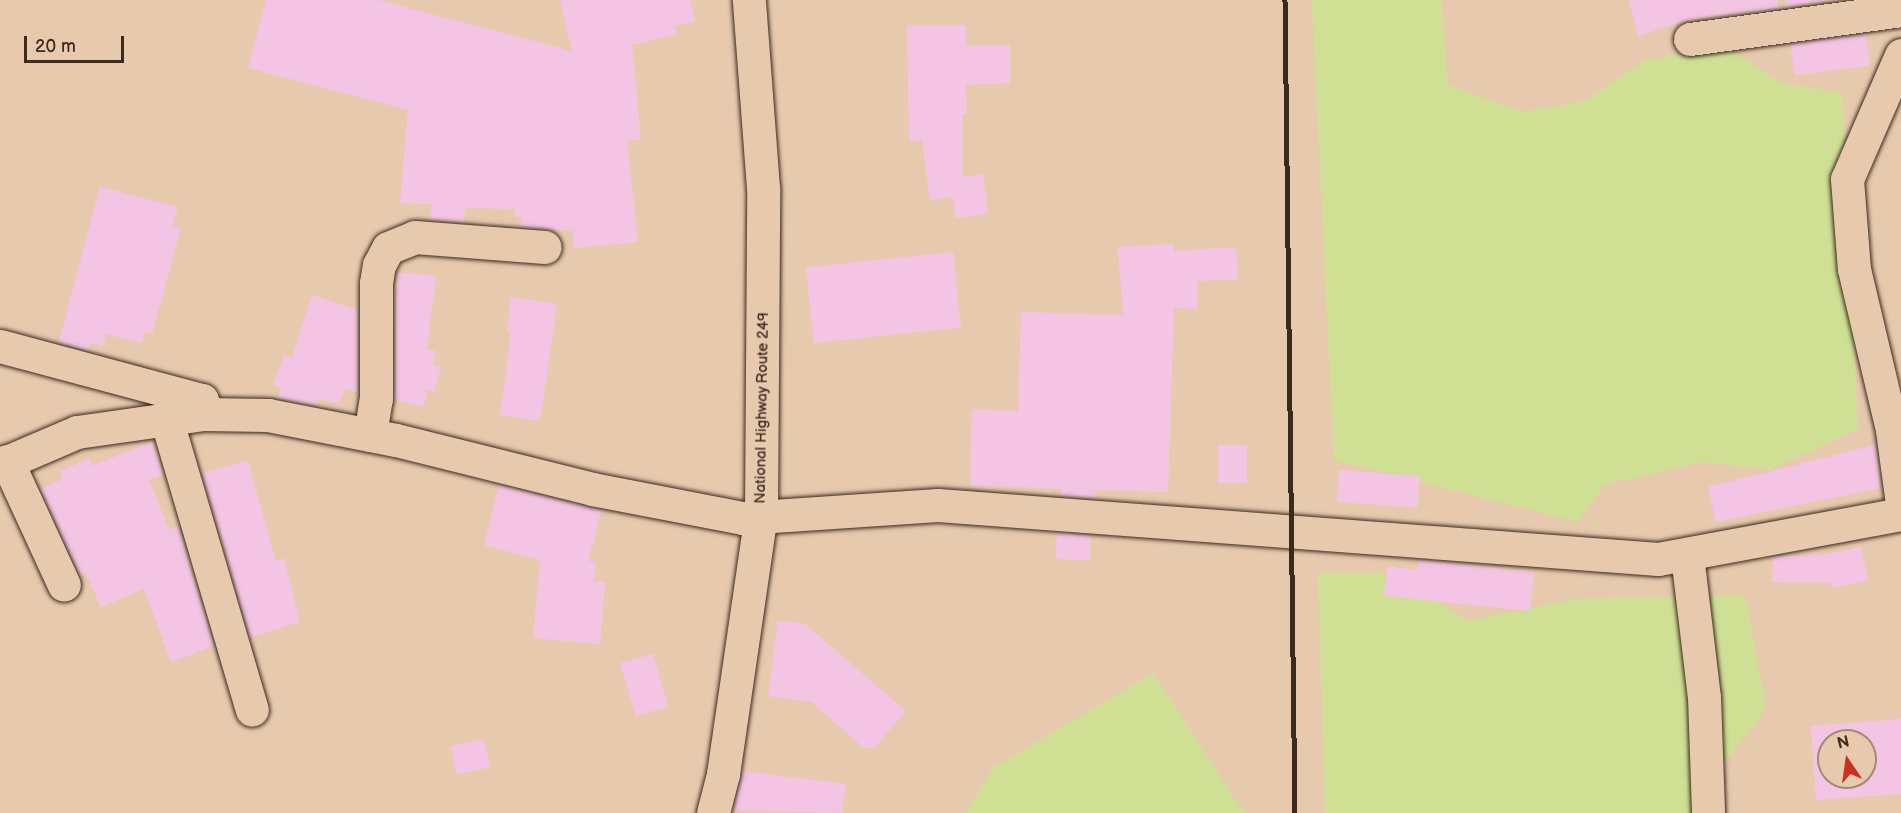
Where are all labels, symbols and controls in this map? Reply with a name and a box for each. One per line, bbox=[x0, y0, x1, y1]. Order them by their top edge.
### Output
scale bar bbox=[27, 24, 128, 62]
text: 20 m bbox=[35, 36, 76, 57]
street label: National Highway Route 249 bbox=[751, 312, 773, 504]
north arrow bbox=[1817, 729, 1877, 789]
text: N bbox=[1835, 732, 1851, 754]

